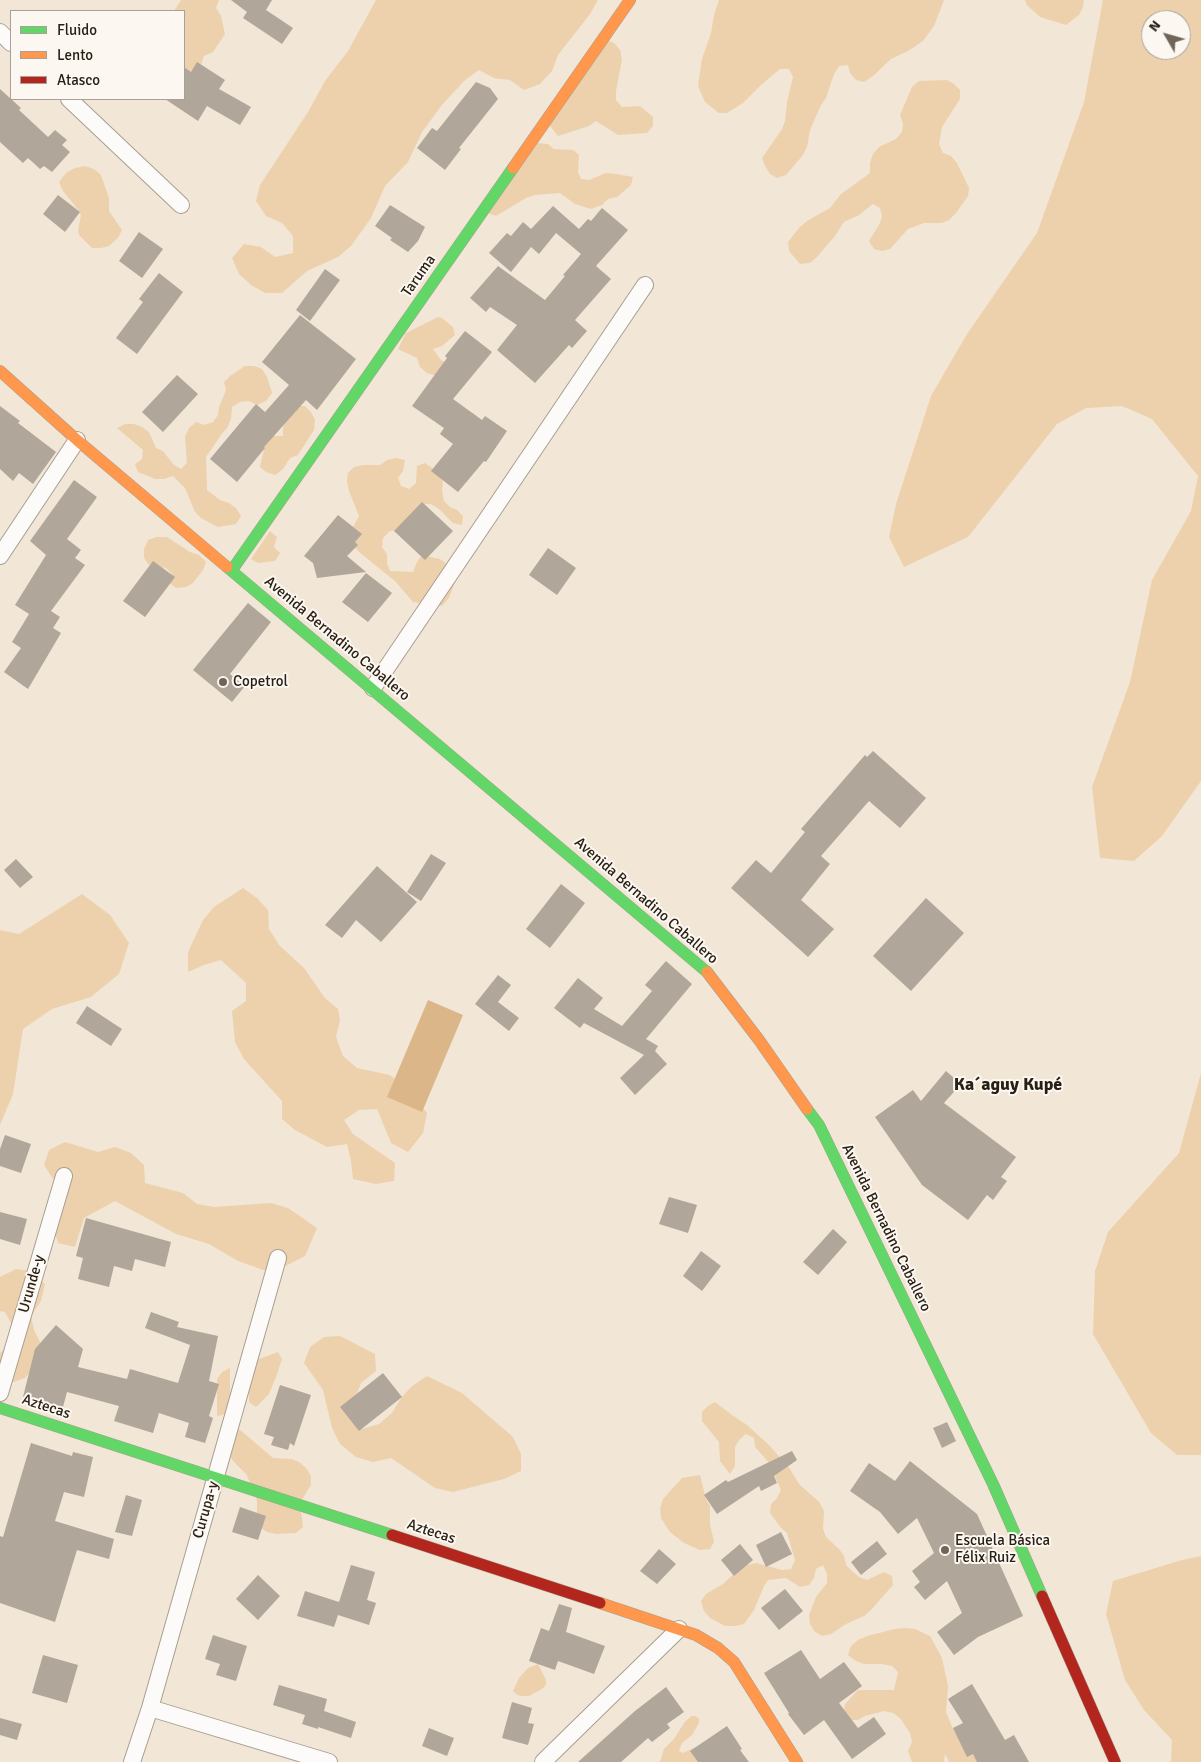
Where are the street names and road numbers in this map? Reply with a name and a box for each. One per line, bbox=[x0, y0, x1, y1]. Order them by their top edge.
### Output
street label: Taruma bbox=[398, 252, 440, 300]
street label: Avenida Bernadino Caballero bbox=[261, 573, 413, 705]
street label: Avenida Bernadino Caballero bbox=[571, 834, 721, 968]
street label: Avenida Bernadino Caballero bbox=[838, 1141, 934, 1315]
street label: Urunde-y bbox=[15, 1253, 49, 1315]
street label: Aztecas bbox=[20, 1391, 72, 1423]
street label: Curupa-y bbox=[189, 1479, 223, 1541]
street label: Aztecas bbox=[405, 1516, 457, 1548]

